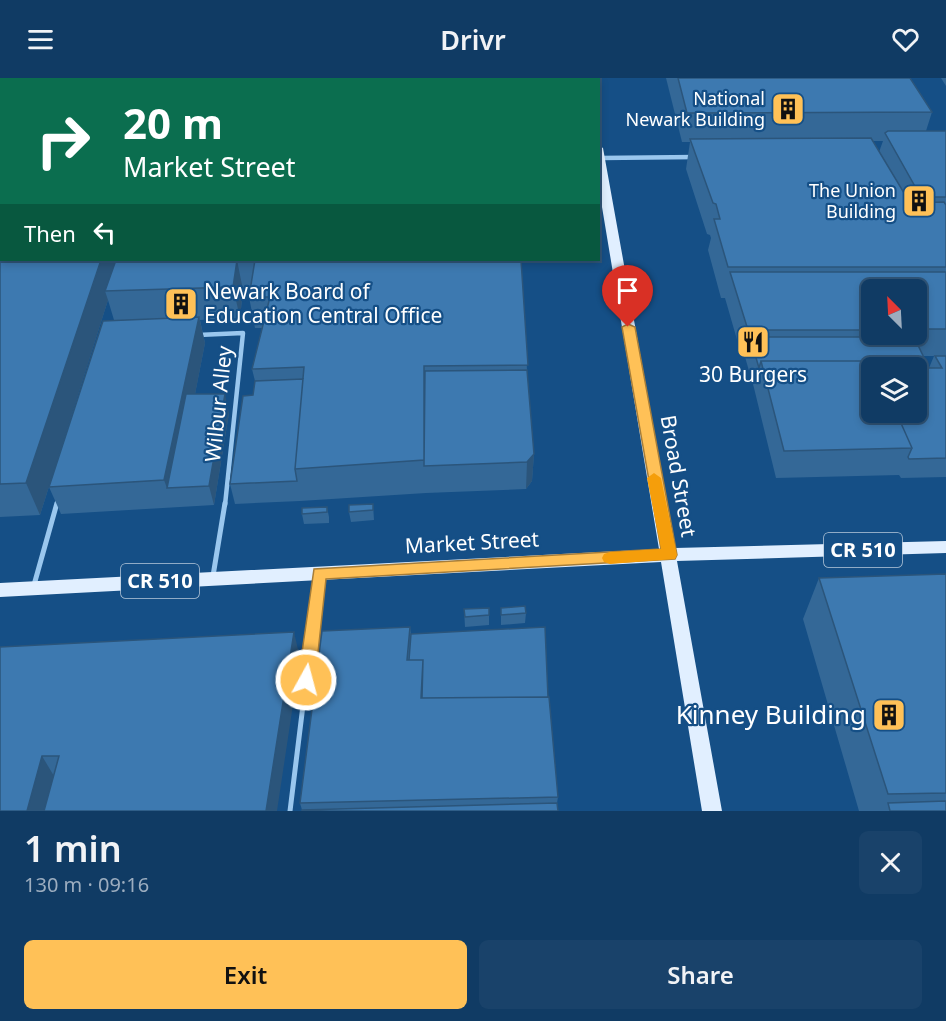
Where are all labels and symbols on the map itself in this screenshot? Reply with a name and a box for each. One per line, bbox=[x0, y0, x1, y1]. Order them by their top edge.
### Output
place label: National Newark Building bbox=[626, 86, 765, 131]
building icon: National Newark Building bbox=[770, 91, 806, 127]
place label: The Union Building bbox=[809, 178, 896, 223]
building icon: The Union Building bbox=[901, 183, 937, 219]
pin bbox=[602, 265, 653, 327]
place label: Newark Board of Education Central Office bbox=[204, 277, 442, 329]
north arrow bbox=[861, 279, 927, 345]
building icon: Newark Board of Education Central Office bbox=[163, 286, 199, 322]
restaurant icon: 30 Burgers bbox=[735, 324, 771, 360]
street label: Wilbur Alley bbox=[198, 344, 238, 463]
place label: 30 Burgers bbox=[699, 360, 807, 388]
street label: Broad Street bbox=[654, 413, 704, 539]
street label: Market Street bbox=[404, 524, 540, 559]
road number: CR 510 bbox=[824, 533, 902, 567]
road number: CR 510 bbox=[121, 564, 199, 598]
position arrow bbox=[274, 648, 338, 712]
place label: Kinney Building bbox=[676, 696, 866, 732]
building icon: Kinney Building bbox=[871, 697, 907, 733]

